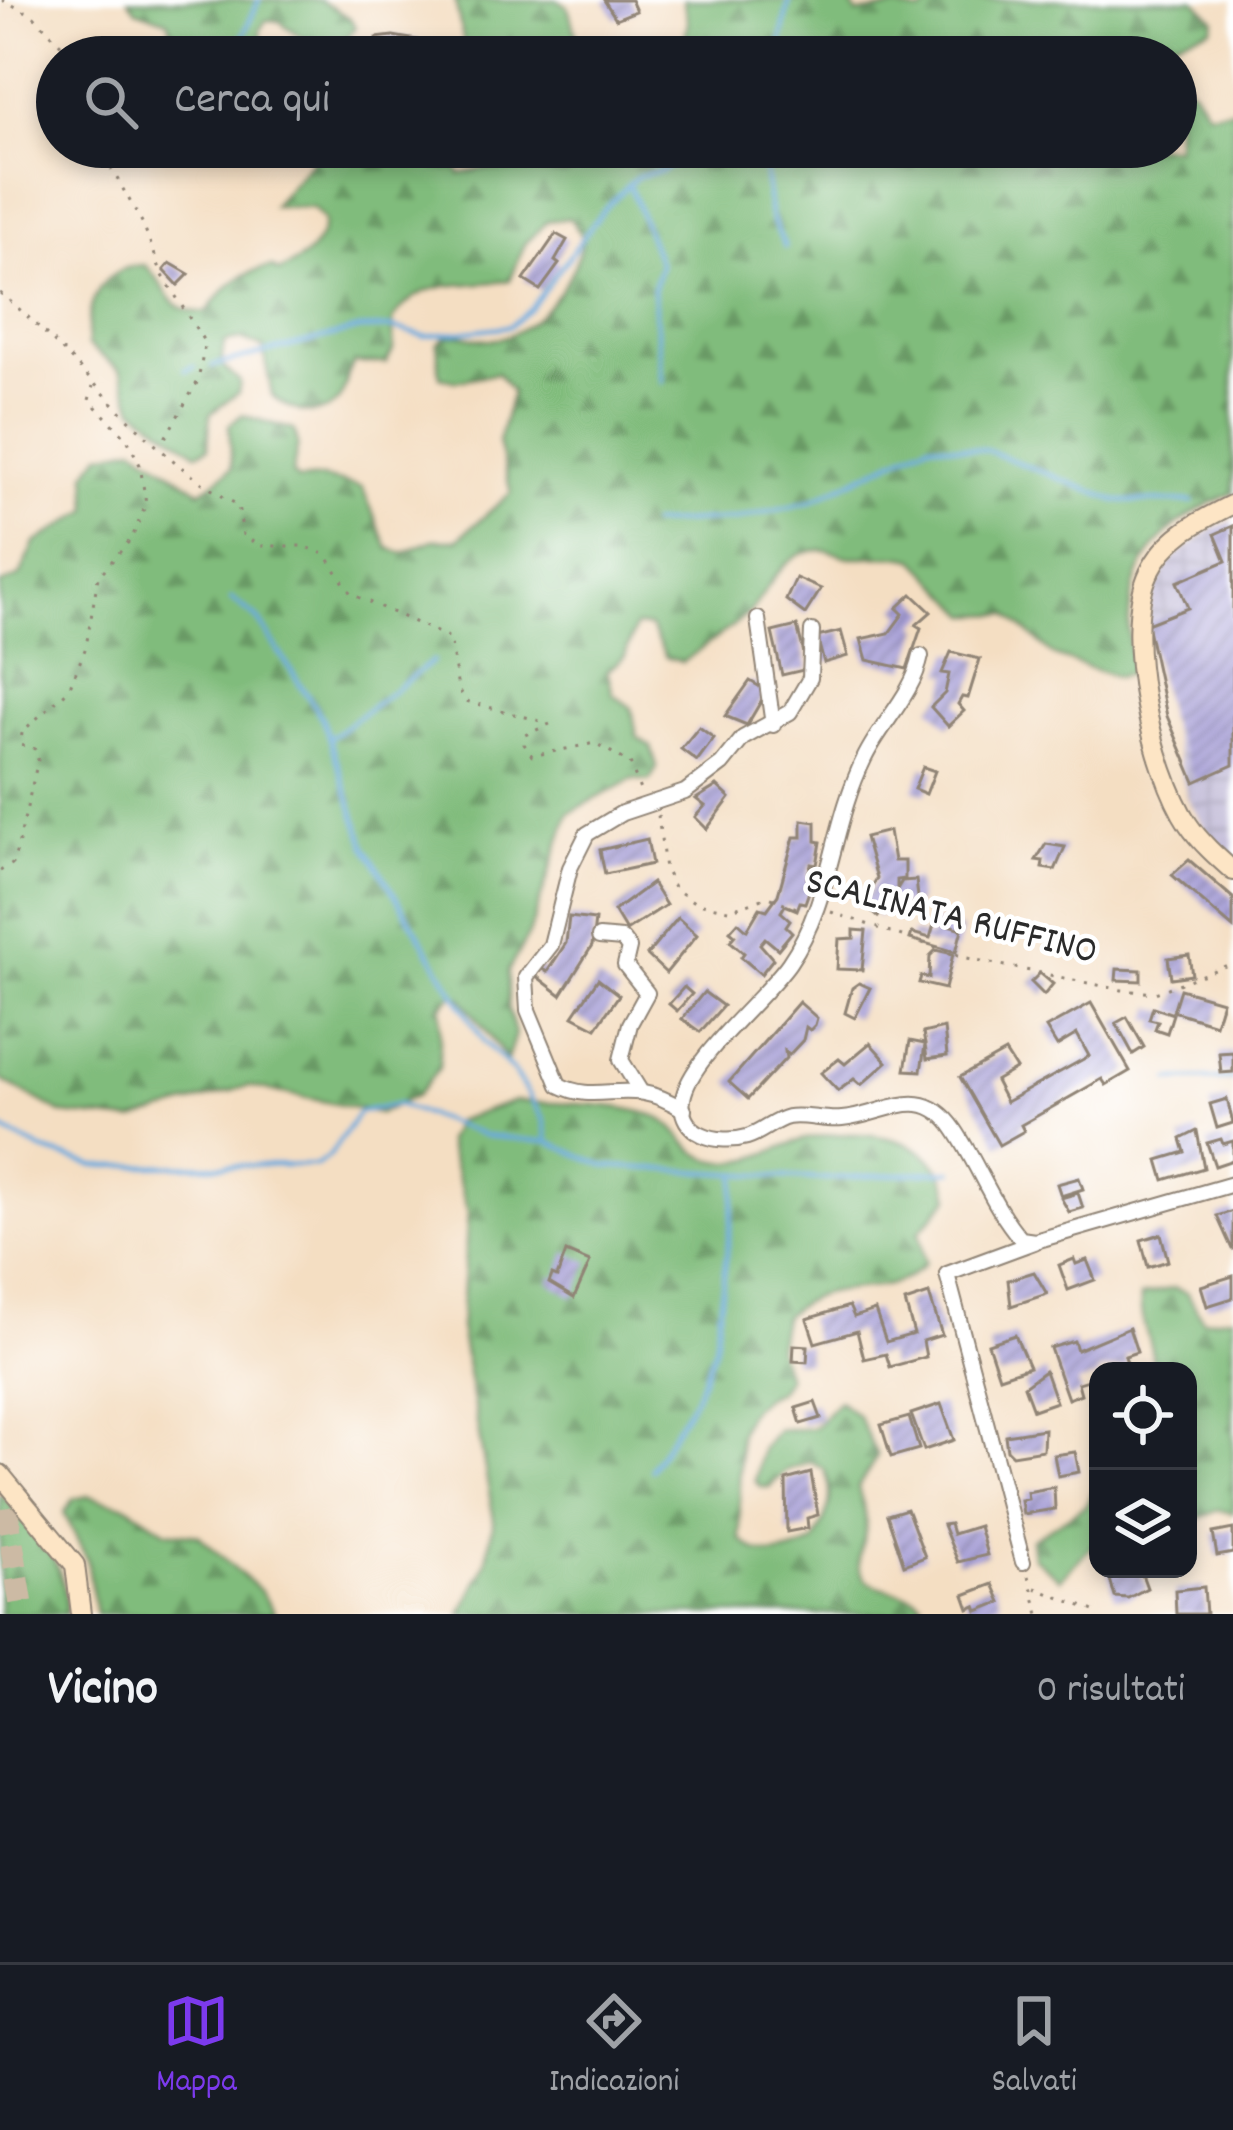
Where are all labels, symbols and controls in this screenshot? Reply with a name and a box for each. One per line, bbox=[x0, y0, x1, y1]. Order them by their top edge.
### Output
search box bbox=[36, 36, 1197, 168]
icon: search bbox=[78, 69, 144, 135]
text: Cerca qui bbox=[174, 70, 330, 134]
street label: SCALINATA RUFFINO bbox=[800, 856, 1102, 982]
map controls bbox=[1089, 1362, 1197, 1578]
button: locate bbox=[1089, 1362, 1197, 1470]
button: layers bbox=[1089, 1470, 1197, 1578]
text: Vicino bbox=[48, 1656, 158, 1728]
text: 0 risultati bbox=[1036, 1665, 1185, 1720]
tab: Mappa bbox=[156, 1988, 237, 2107]
tab: Indicazioni bbox=[549, 1988, 679, 2107]
tab: Salvati bbox=[992, 1988, 1077, 2107]

